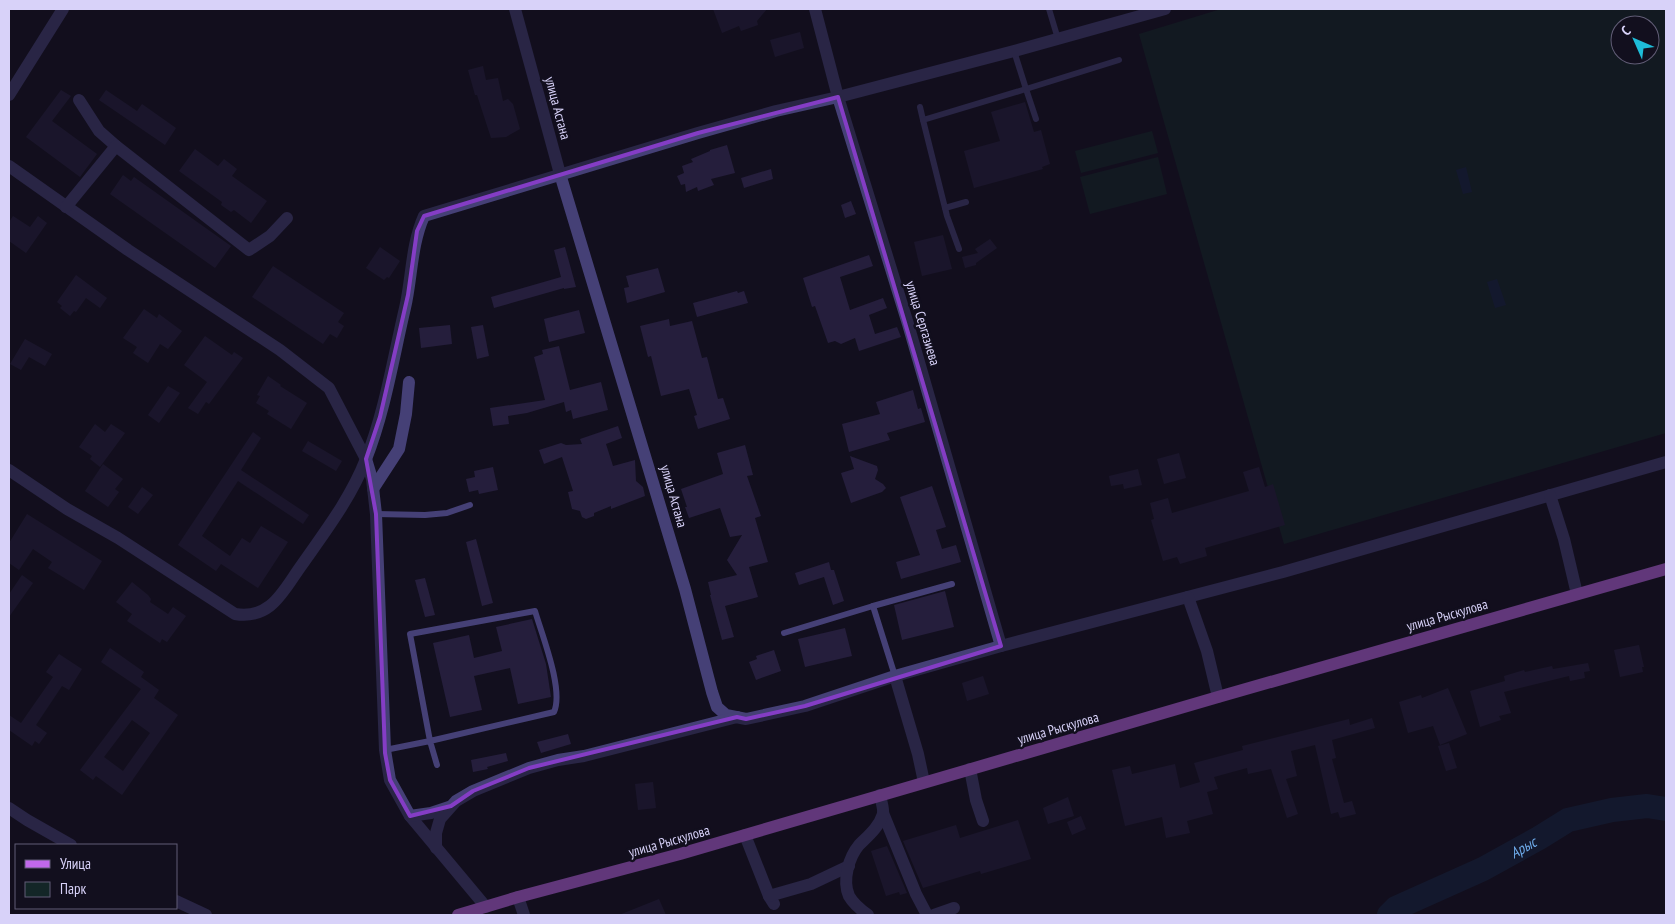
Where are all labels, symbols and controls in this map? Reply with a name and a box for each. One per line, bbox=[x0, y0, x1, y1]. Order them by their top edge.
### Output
north arrow bbox=[1610, 15, 1660, 65]
text: С bbox=[1617, 22, 1635, 39]
street label: улица Астана bbox=[541, 75, 575, 141]
street label: улица Сергазиева bbox=[902, 279, 944, 367]
street label: улица Астана bbox=[656, 463, 692, 529]
street label: улица Рыскулова bbox=[1404, 595, 1490, 635]
street label: улица Рыскулова bbox=[1015, 708, 1101, 748]
street label: улица Рыскулова bbox=[626, 821, 712, 861]
water label: Арыс bbox=[1507, 831, 1541, 862]
legend bbox=[15, 844, 178, 909]
text: Улица bbox=[60, 854, 91, 873]
text: Парк bbox=[60, 879, 86, 898]

